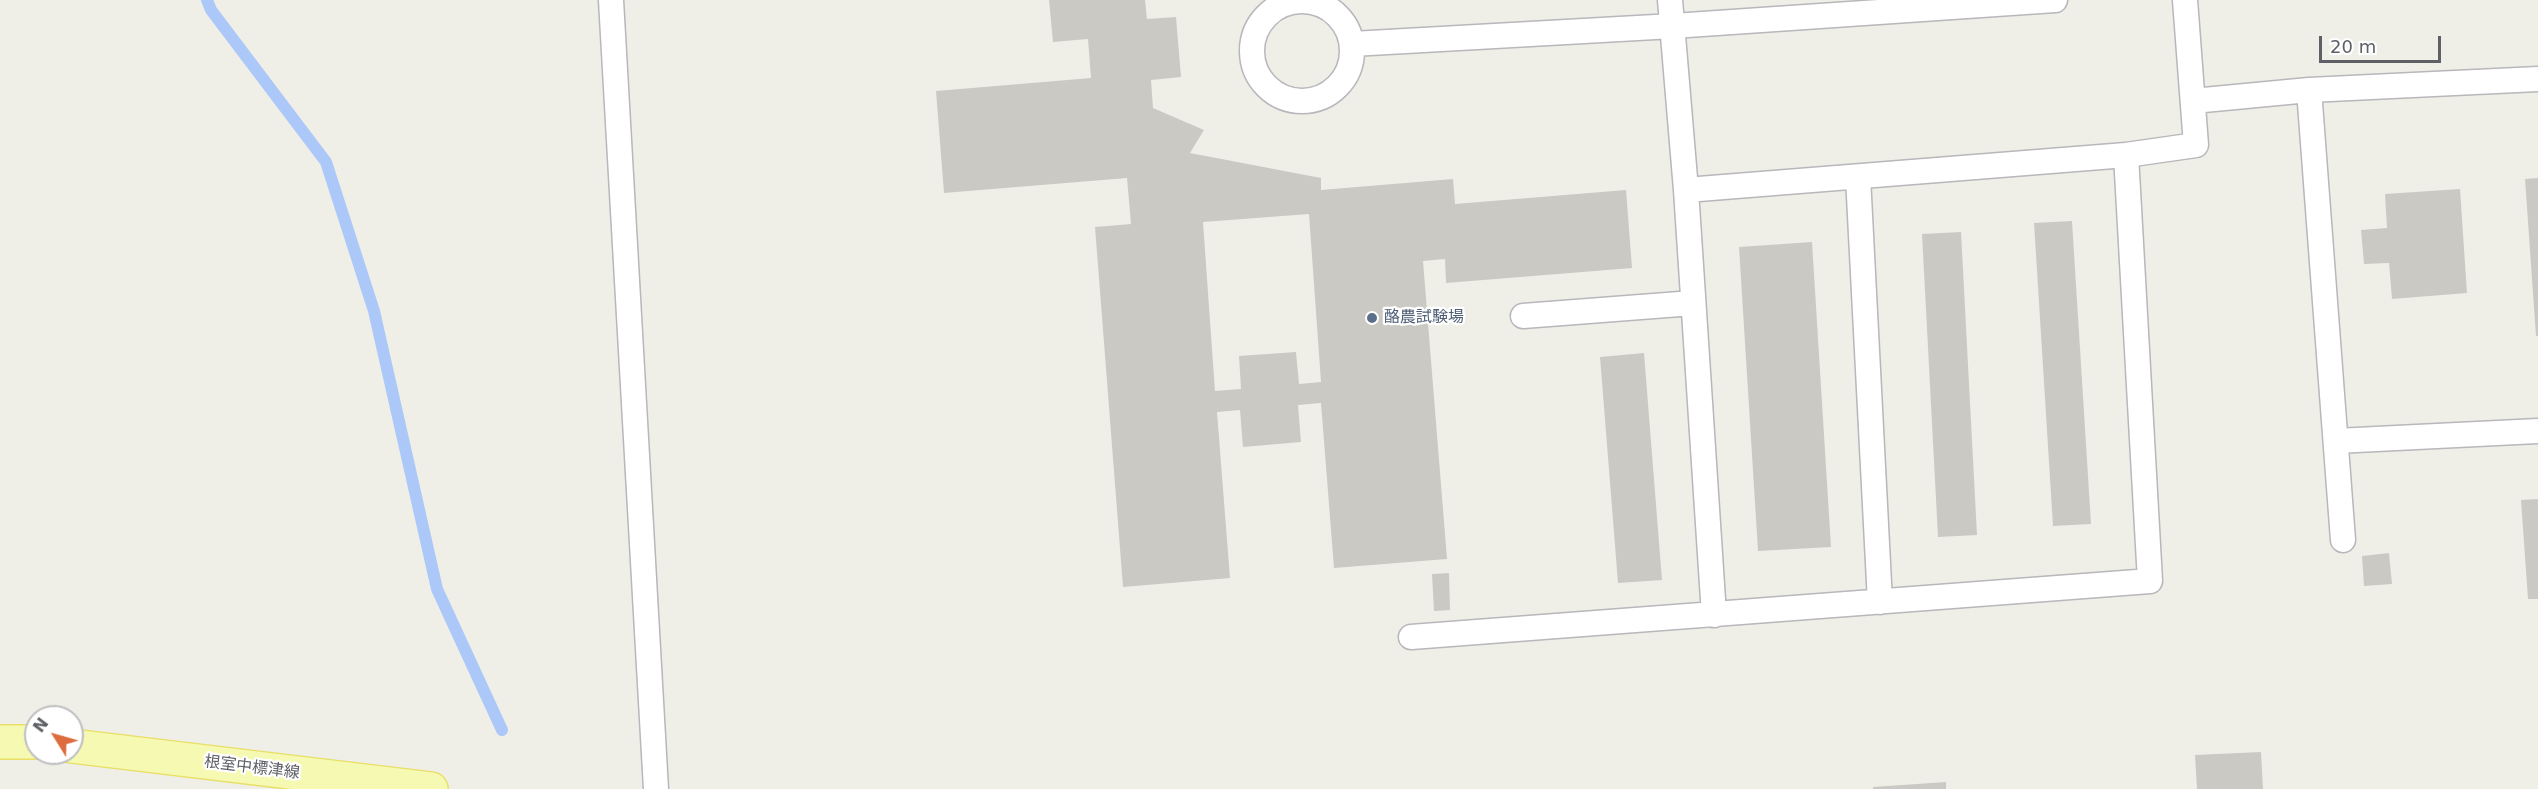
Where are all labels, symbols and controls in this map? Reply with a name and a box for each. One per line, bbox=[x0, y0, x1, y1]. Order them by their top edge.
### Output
scale bar bbox=[2322, 24, 2444, 62]
text: 20 m bbox=[2330, 36, 2376, 57]
place label: 酪農試験場 bbox=[1384, 308, 1464, 328]
marker: 酪農試験場 bbox=[1365, 311, 1379, 325]
north arrow bbox=[24, 705, 84, 765]
text: N bbox=[29, 714, 52, 736]
street label: 根室中標津線 bbox=[203, 753, 301, 783]

